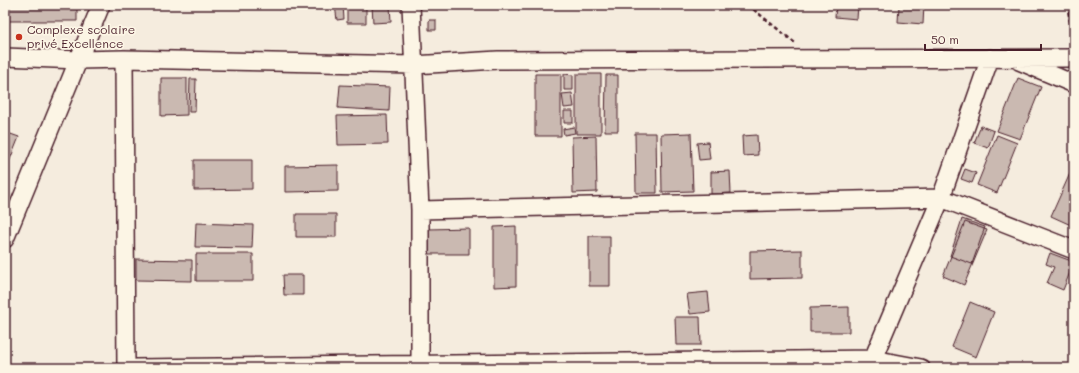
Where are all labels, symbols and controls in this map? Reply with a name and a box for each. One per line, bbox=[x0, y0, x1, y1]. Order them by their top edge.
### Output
place label: Complexe scolaire privé Excellence bbox=[27, 21, 135, 51]
scale bar bbox=[925, 26, 1041, 52]
text: 50 m bbox=[931, 31, 959, 47]
marker: Complexe scolaire privé Excellence bbox=[14, 32, 24, 42]

